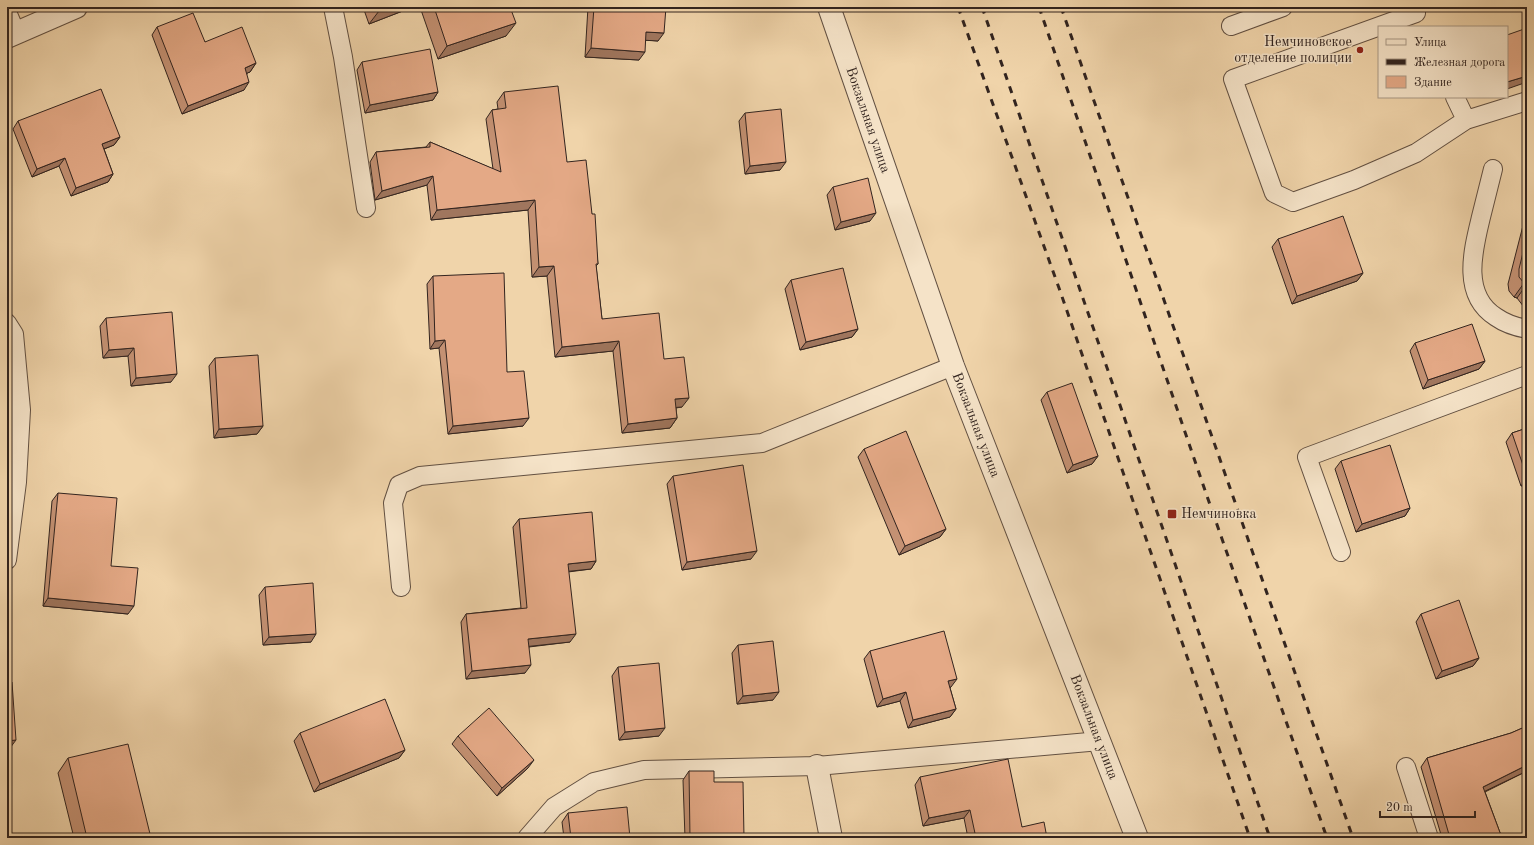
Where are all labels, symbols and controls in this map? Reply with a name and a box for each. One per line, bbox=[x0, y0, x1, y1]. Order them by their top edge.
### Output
legend bbox=[1378, 26, 1508, 98]
place label: Немчиновское отделение полиции bbox=[1234, 35, 1352, 65]
text: Улица bbox=[1414, 37, 1447, 49]
marker: Немчиновское отделение полиции bbox=[1355, 45, 1365, 55]
text: Железная дорога bbox=[1414, 57, 1505, 69]
street label: Вокзальная улица bbox=[843, 65, 893, 175]
text: Здание bbox=[1414, 77, 1452, 89]
street label: Вокзальная улица bbox=[950, 371, 1002, 479]
place label: Немчиновка bbox=[1181, 507, 1256, 521]
marker: Немчиновка bbox=[1166, 508, 1178, 520]
street label: Вокзальная улица bbox=[1068, 673, 1120, 781]
scale bar bbox=[1380, 793, 1475, 819]
text: 20 m bbox=[1386, 802, 1413, 814]

